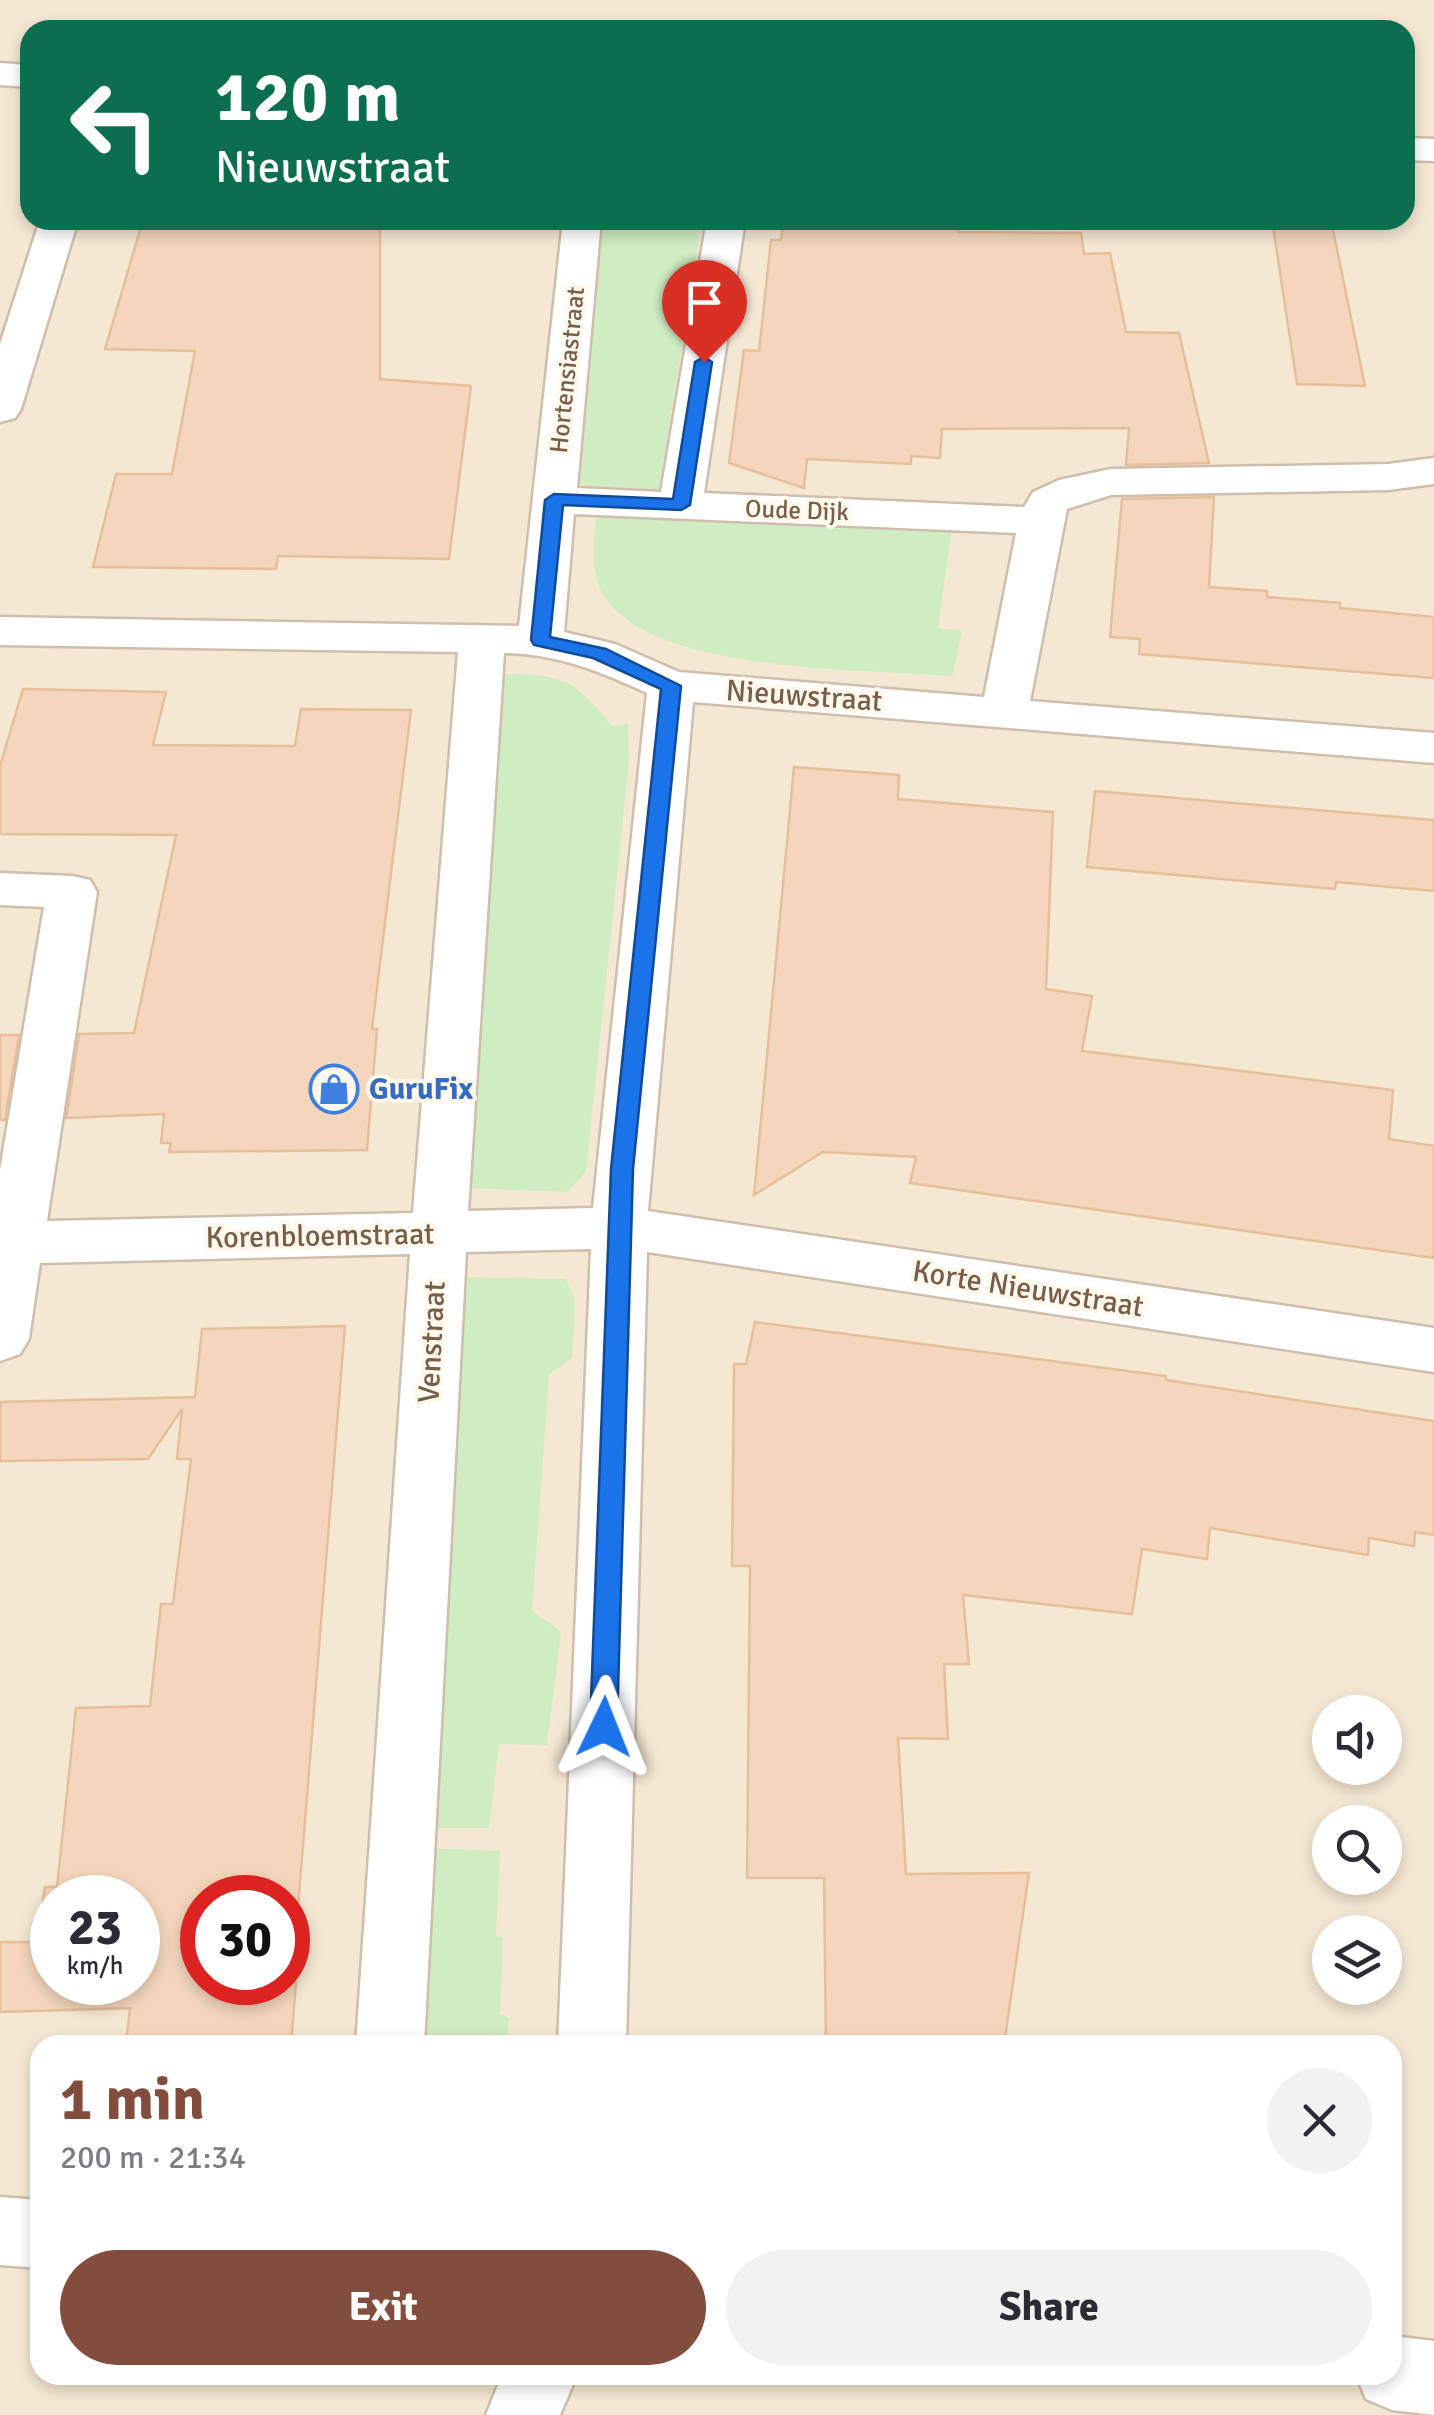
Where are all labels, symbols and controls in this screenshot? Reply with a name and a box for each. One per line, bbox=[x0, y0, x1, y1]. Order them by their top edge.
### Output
text: 120 m bbox=[215, 54, 400, 140]
icon: left bbox=[50, 60, 180, 190]
text: Nieuwstraat bbox=[215, 140, 450, 195]
pin bbox=[662, 260, 747, 363]
icon: arrive bbox=[677, 275, 732, 330]
street label: Hortensiastraat bbox=[543, 285, 591, 455]
street label: Oude Dijk bbox=[745, 493, 850, 527]
street label: Nieuwstraat bbox=[725, 672, 883, 720]
shop icon: GuruFix bbox=[308, 1063, 360, 1115]
place label: GuruFix bbox=[369, 1071, 473, 1108]
street label: Korenbloemstraat bbox=[205, 1216, 435, 1256]
street label: Korte Nieuwstraat bbox=[910, 1252, 1146, 1326]
street label: Venstraat bbox=[410, 1280, 454, 1404]
position arrow bbox=[552, 1675, 656, 1779]
map controls bbox=[1312, 1695, 1402, 2005]
button: sound bbox=[1312, 1695, 1402, 1785]
button: search bbox=[1312, 1805, 1402, 1895]
speed limit sign: 30 bbox=[180, 1875, 310, 2005]
text: 23 bbox=[68, 1897, 122, 1959]
button: layers bbox=[1312, 1915, 1402, 2005]
text: km/h bbox=[67, 1950, 123, 1981]
text: 1 min bbox=[60, 2063, 205, 2137]
button: close bbox=[1267, 2068, 1372, 2173]
text: 200 m · 21:34 bbox=[60, 2138, 246, 2177]
button: Exit bbox=[60, 2250, 706, 2365]
button: Share bbox=[726, 2250, 1372, 2365]

